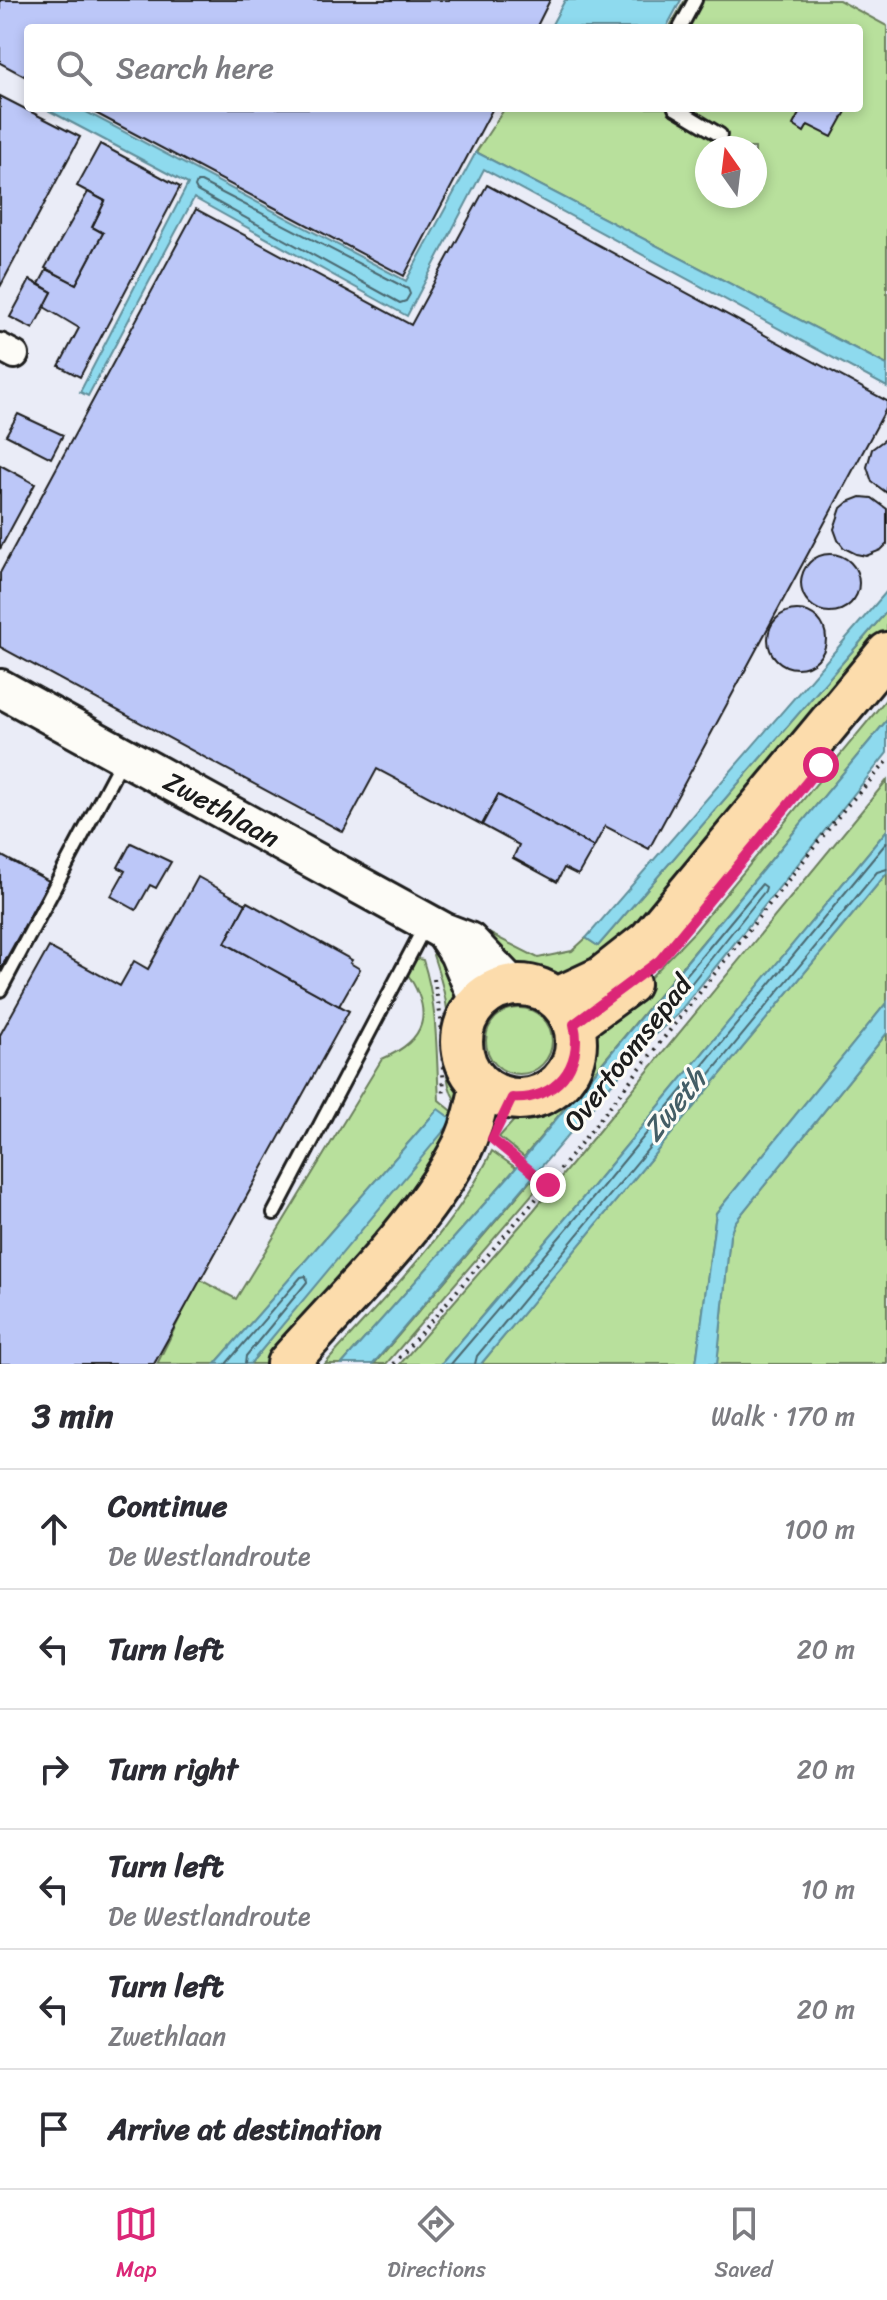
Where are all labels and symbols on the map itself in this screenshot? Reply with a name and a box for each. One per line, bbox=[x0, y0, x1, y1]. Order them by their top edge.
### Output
north arrow bbox=[695, 136, 767, 208]
route start bbox=[803, 747, 839, 783]
street label: Zwethlaan bbox=[154, 757, 289, 862]
street label: Overtoomsepad bbox=[550, 962, 706, 1143]
water label: Zweth bbox=[627, 1055, 722, 1154]
route end bbox=[530, 1167, 566, 1203]

